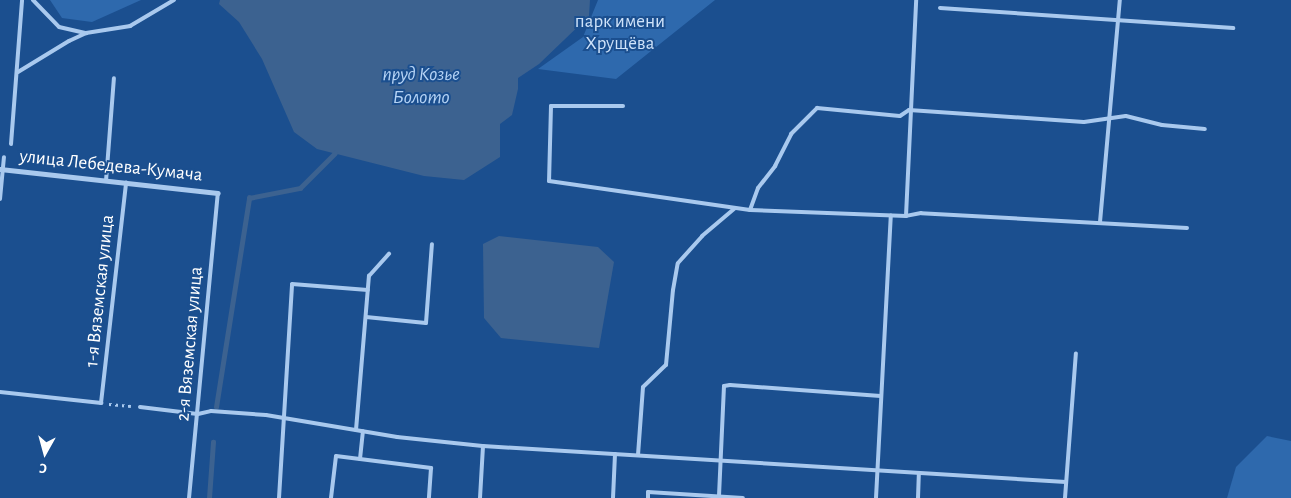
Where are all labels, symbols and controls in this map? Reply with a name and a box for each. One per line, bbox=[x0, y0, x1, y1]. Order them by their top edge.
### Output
park label: парк имени Хрущёва bbox=[575, 11, 665, 55]
water label: пруд Козье Болото bbox=[382, 62, 460, 109]
street label: улица Лебедева-Кумача bbox=[18, 145, 204, 187]
street label: 1-я Вяземская улица bbox=[81, 214, 119, 368]
street label: 2-я Вяземская улица bbox=[172, 266, 208, 422]
north arrow bbox=[20, 428, 70, 478]
text: С bbox=[38, 460, 48, 475]

